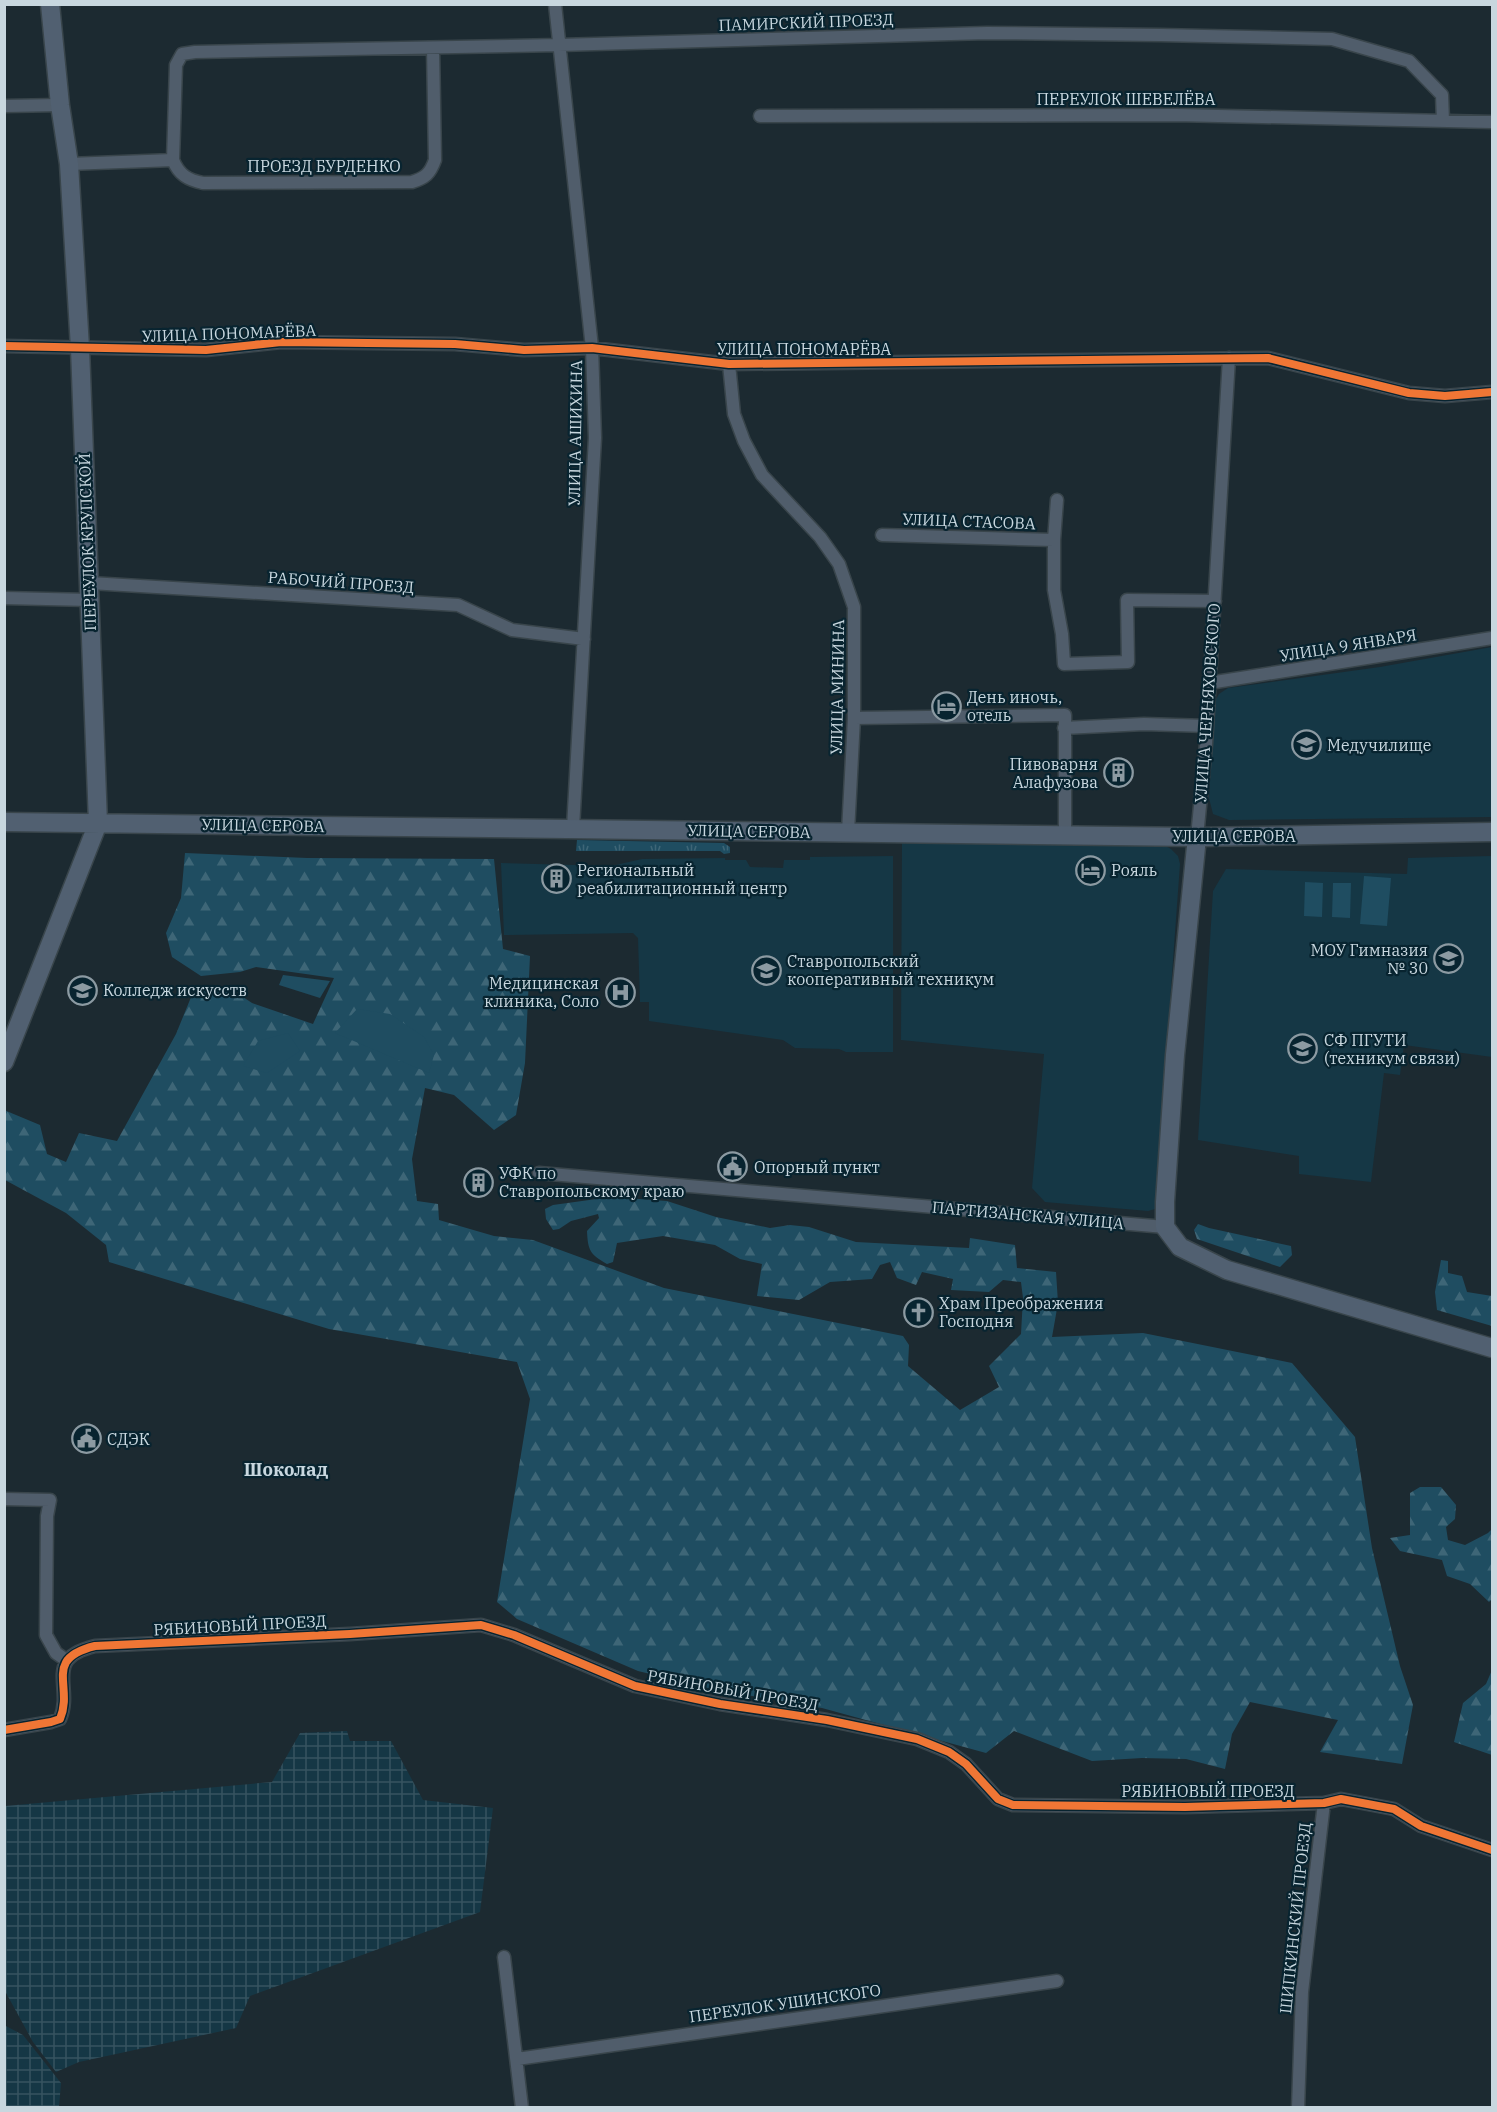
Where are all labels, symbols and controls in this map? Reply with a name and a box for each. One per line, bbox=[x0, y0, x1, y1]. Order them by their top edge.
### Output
street label: ПАМИРСКИЙ ПРОЕЗД bbox=[718, 9, 894, 35]
street label: ПЕРЕУЛОК ШЕВЕЛЁВА bbox=[1037, 89, 1216, 109]
street label: ПРОЕЗД БУРДЕНКО bbox=[247, 156, 401, 176]
street label: УЛИЦА ПОНОМАРЁВА bbox=[141, 320, 317, 346]
street label: УЛИЦА ПОНОМАРЁВА bbox=[717, 339, 891, 359]
street label: УЛИЦА АШИХИНА bbox=[564, 360, 586, 506]
street label: ПЕРЕУЛОК КРУПСКОЙ bbox=[74, 453, 100, 631]
street label: УЛИЦА СТАСОВА bbox=[902, 509, 1036, 533]
street label: РАБОЧИЙ ПРОЕЗД bbox=[267, 567, 415, 597]
street label: УЛИЦА ЧЕРНЯХОВСКОГО bbox=[1190, 602, 1224, 804]
street label: УЛИЦА МИНИНА bbox=[826, 619, 848, 755]
street label: УЛИЦА 9 ЯНВАРЯ bbox=[1278, 624, 1418, 666]
place label: День иночь, отель bbox=[967, 687, 1062, 725]
hotel icon: День иночь, отель bbox=[930, 690, 962, 722]
school or university icon: Медучилище bbox=[1290, 729, 1322, 761]
place label: Медучилище bbox=[1327, 735, 1431, 755]
place label: Пивоварня Алафузова bbox=[1009, 754, 1098, 792]
building icon: Пивоварня Алафузова bbox=[1103, 757, 1135, 789]
street label: УЛИЦА СЕРОВА bbox=[201, 814, 325, 836]
street label: УЛИЦА СЕРОВА bbox=[687, 820, 811, 842]
street label: УЛИЦА СЕРОВА bbox=[1172, 826, 1296, 846]
hotel icon: Рояль bbox=[1074, 854, 1106, 886]
place label: Региональный реабилитационный центр bbox=[577, 860, 788, 898]
place label: Рояль bbox=[1111, 860, 1158, 880]
building icon: Региональный реабилитационный центр bbox=[540, 863, 572, 895]
place label: МОУ Гимназия № 30 bbox=[1310, 940, 1428, 978]
school or university icon: МОУ Гимназия № 30 bbox=[1433, 943, 1465, 975]
place label: Ставропольский кооперативный техникум bbox=[787, 951, 994, 989]
school or university icon: Ставропольский кооперативный техникум bbox=[750, 954, 782, 986]
place label: Медицинская клиника, Соло bbox=[484, 973, 599, 1011]
school or university icon: Колледж искусств bbox=[66, 974, 98, 1006]
hospital icon: Медицинская клиника, Соло bbox=[604, 976, 636, 1008]
place label: Колледж искусств bbox=[103, 980, 247, 1000]
place label: СФ ПГУТИ (техникум связи) bbox=[1324, 1030, 1460, 1068]
school or university icon: СФ ПГУТИ (техникум связи) bbox=[1287, 1033, 1319, 1065]
public building icon: Опорный пункт bbox=[717, 1151, 749, 1183]
place label: Опорный пункт bbox=[754, 1157, 880, 1177]
place label: УФК по Ставропольскому краю bbox=[499, 1163, 684, 1201]
building icon: УФК по Ставропольскому краю bbox=[462, 1166, 494, 1198]
street label: ПАРТИЗАНСКАЯ УЛИЦА bbox=[931, 1197, 1125, 1233]
place label: Храм Преображения Господня bbox=[939, 1293, 1103, 1331]
church icon: Храм Преображения Господня bbox=[902, 1296, 934, 1328]
public building icon: СДЭК bbox=[70, 1423, 102, 1455]
place label: СДЭК bbox=[107, 1429, 150, 1449]
district label: Шоколад bbox=[244, 1458, 329, 1481]
street label: РЯБИНОВЫЙ ПРОЕЗД bbox=[153, 1610, 327, 1640]
street label: РЯБИНОВЫЙ ПРОЕЗД bbox=[646, 1665, 820, 1715]
street label: РЯБИНОВЫЙ ПРОЕЗД bbox=[1121, 1781, 1295, 1801]
street label: ШИПКИНСКИЙ ПРОЕЗД bbox=[1275, 1821, 1315, 2015]
street label: ПЕРЕУЛОК УШИНСКОГО bbox=[688, 1980, 882, 2026]

